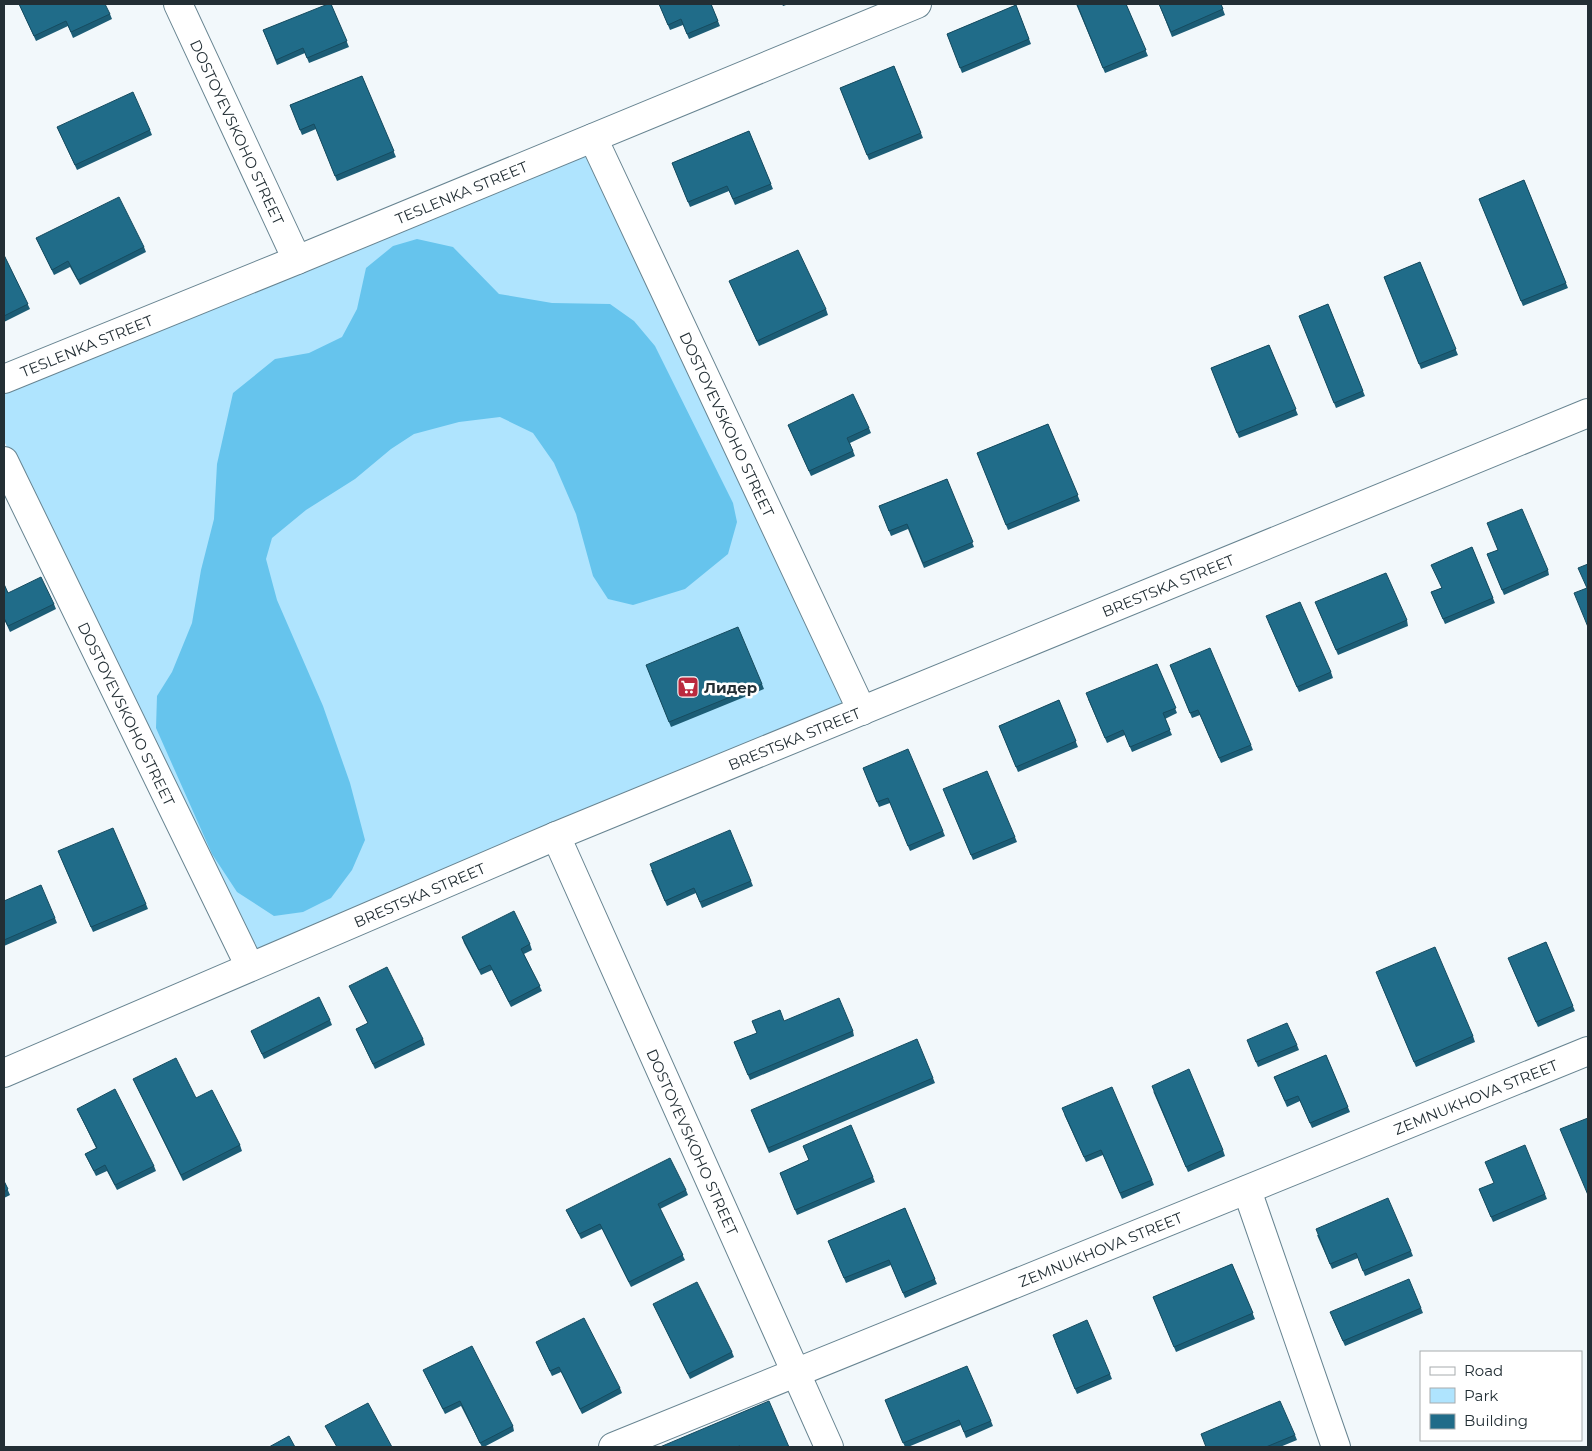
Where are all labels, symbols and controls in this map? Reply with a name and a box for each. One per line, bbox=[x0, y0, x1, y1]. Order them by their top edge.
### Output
street label: DOSTOYEVSKOHO STREET bbox=[186, 36, 289, 228]
street label: TESLENKA STREET bbox=[392, 156, 531, 228]
street label: TESLENKA STREET bbox=[17, 310, 156, 381]
street label: DOSTOYEVSKOHO STREET bbox=[676, 329, 779, 520]
street label: BRESTSKA STREET bbox=[1099, 549, 1237, 621]
street label: DOSTOYEVSKOHO STREET bbox=[74, 619, 180, 809]
supermarket icon: Лидер bbox=[676, 675, 700, 699]
place label: Лидер bbox=[704, 678, 757, 697]
street label: BRESTSKA STREET bbox=[725, 703, 863, 774]
street label: BRESTSKA STREET bbox=[351, 858, 488, 931]
street label: DOSTOYEVSKOHO STREET bbox=[643, 1046, 743, 1238]
street label: ZEMNUKHOVA STREET bbox=[1391, 1055, 1561, 1138]
street label: ZEMNUKHOVA STREET bbox=[1016, 1207, 1185, 1291]
legend bbox=[1420, 1351, 1582, 1441]
text: Road bbox=[1464, 1361, 1503, 1380]
text: Park bbox=[1464, 1386, 1498, 1405]
text: Building bbox=[1464, 1411, 1528, 1430]

